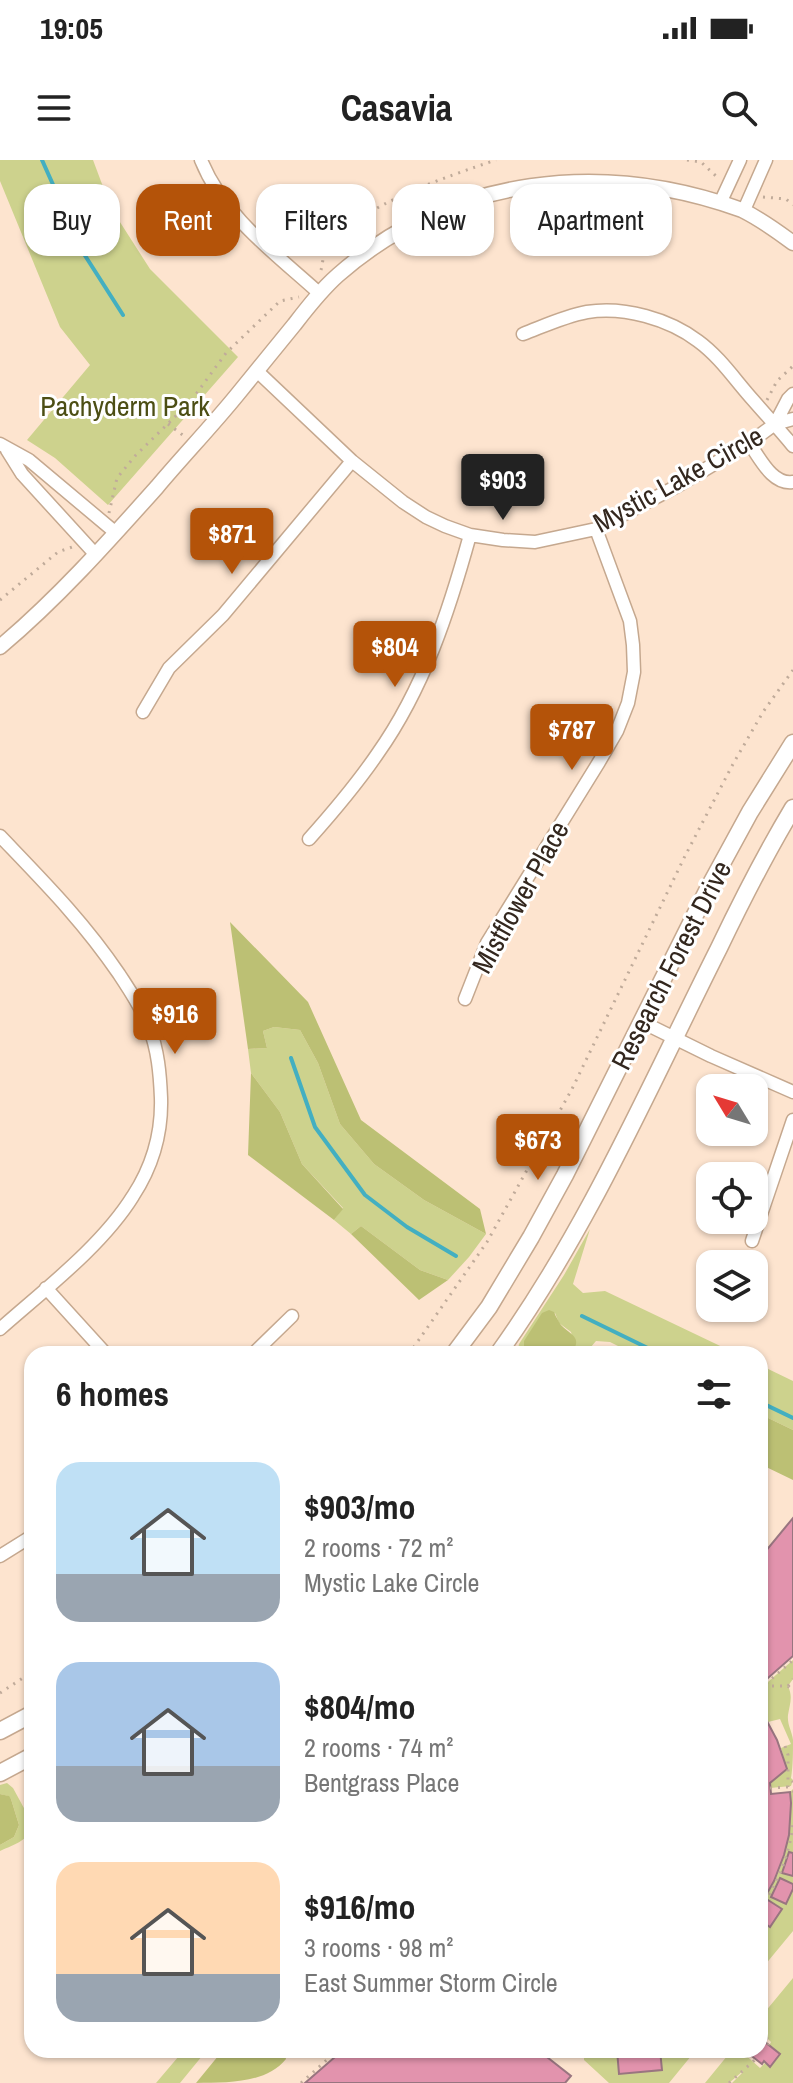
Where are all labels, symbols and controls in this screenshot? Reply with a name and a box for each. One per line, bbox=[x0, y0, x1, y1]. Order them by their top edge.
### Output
text: 19:05 bbox=[40, 8, 103, 48]
text: Casavia bbox=[341, 84, 452, 132]
icon: menu bbox=[32, 86, 76, 130]
icon: search bbox=[717, 86, 761, 130]
chip: Buy bbox=[24, 184, 120, 256]
chip: Rent bbox=[136, 184, 240, 256]
chip: Filters bbox=[256, 184, 376, 256]
chip: New bbox=[392, 184, 494, 256]
chip: Apartment bbox=[510, 184, 672, 256]
park label: Pachyderm Park bbox=[40, 387, 210, 425]
street label: Mystic Lake Circle bbox=[586, 417, 770, 541]
pin: $903 bbox=[456, 454, 550, 522]
text: $903 bbox=[479, 462, 527, 497]
pin: $871 bbox=[185, 508, 279, 576]
text: $871 bbox=[208, 516, 256, 551]
pin: $804 bbox=[348, 621, 442, 689]
text: $804 bbox=[371, 629, 419, 664]
pin: $787 bbox=[525, 704, 619, 772]
text: $787 bbox=[548, 712, 596, 747]
street label: Mistflower Place bbox=[463, 814, 577, 980]
street label: Research Forest Drive bbox=[602, 854, 740, 1076]
pin: $916 bbox=[128, 988, 222, 1056]
text: $916 bbox=[151, 996, 199, 1031]
north arrow bbox=[696, 1074, 768, 1146]
map controls bbox=[696, 1074, 768, 1322]
pin: $673 bbox=[491, 1114, 585, 1182]
text: $673 bbox=[514, 1122, 562, 1157]
button: locate bbox=[696, 1162, 768, 1234]
button: layers bbox=[696, 1250, 768, 1322]
text: 6 homes bbox=[56, 1371, 169, 1417]
icon: filters bbox=[692, 1372, 736, 1416]
text: $903/mo bbox=[304, 1484, 416, 1530]
icon: home bbox=[120, 1494, 216, 1590]
text: 2 rooms · 72 m² bbox=[304, 1530, 453, 1565]
text: Mystic Lake Circle bbox=[304, 1565, 479, 1600]
text: $804/mo bbox=[304, 1684, 416, 1730]
icon: home bbox=[120, 1694, 216, 1790]
text: 2 rooms · 74 m² bbox=[304, 1730, 453, 1765]
text: Bentgrass Place bbox=[304, 1765, 459, 1800]
text: $916/mo bbox=[304, 1884, 416, 1930]
icon: home bbox=[120, 1894, 216, 1990]
text: 3 rooms · 98 m² bbox=[304, 1930, 453, 1965]
text: East Summer Storm Circle bbox=[304, 1965, 558, 2000]

